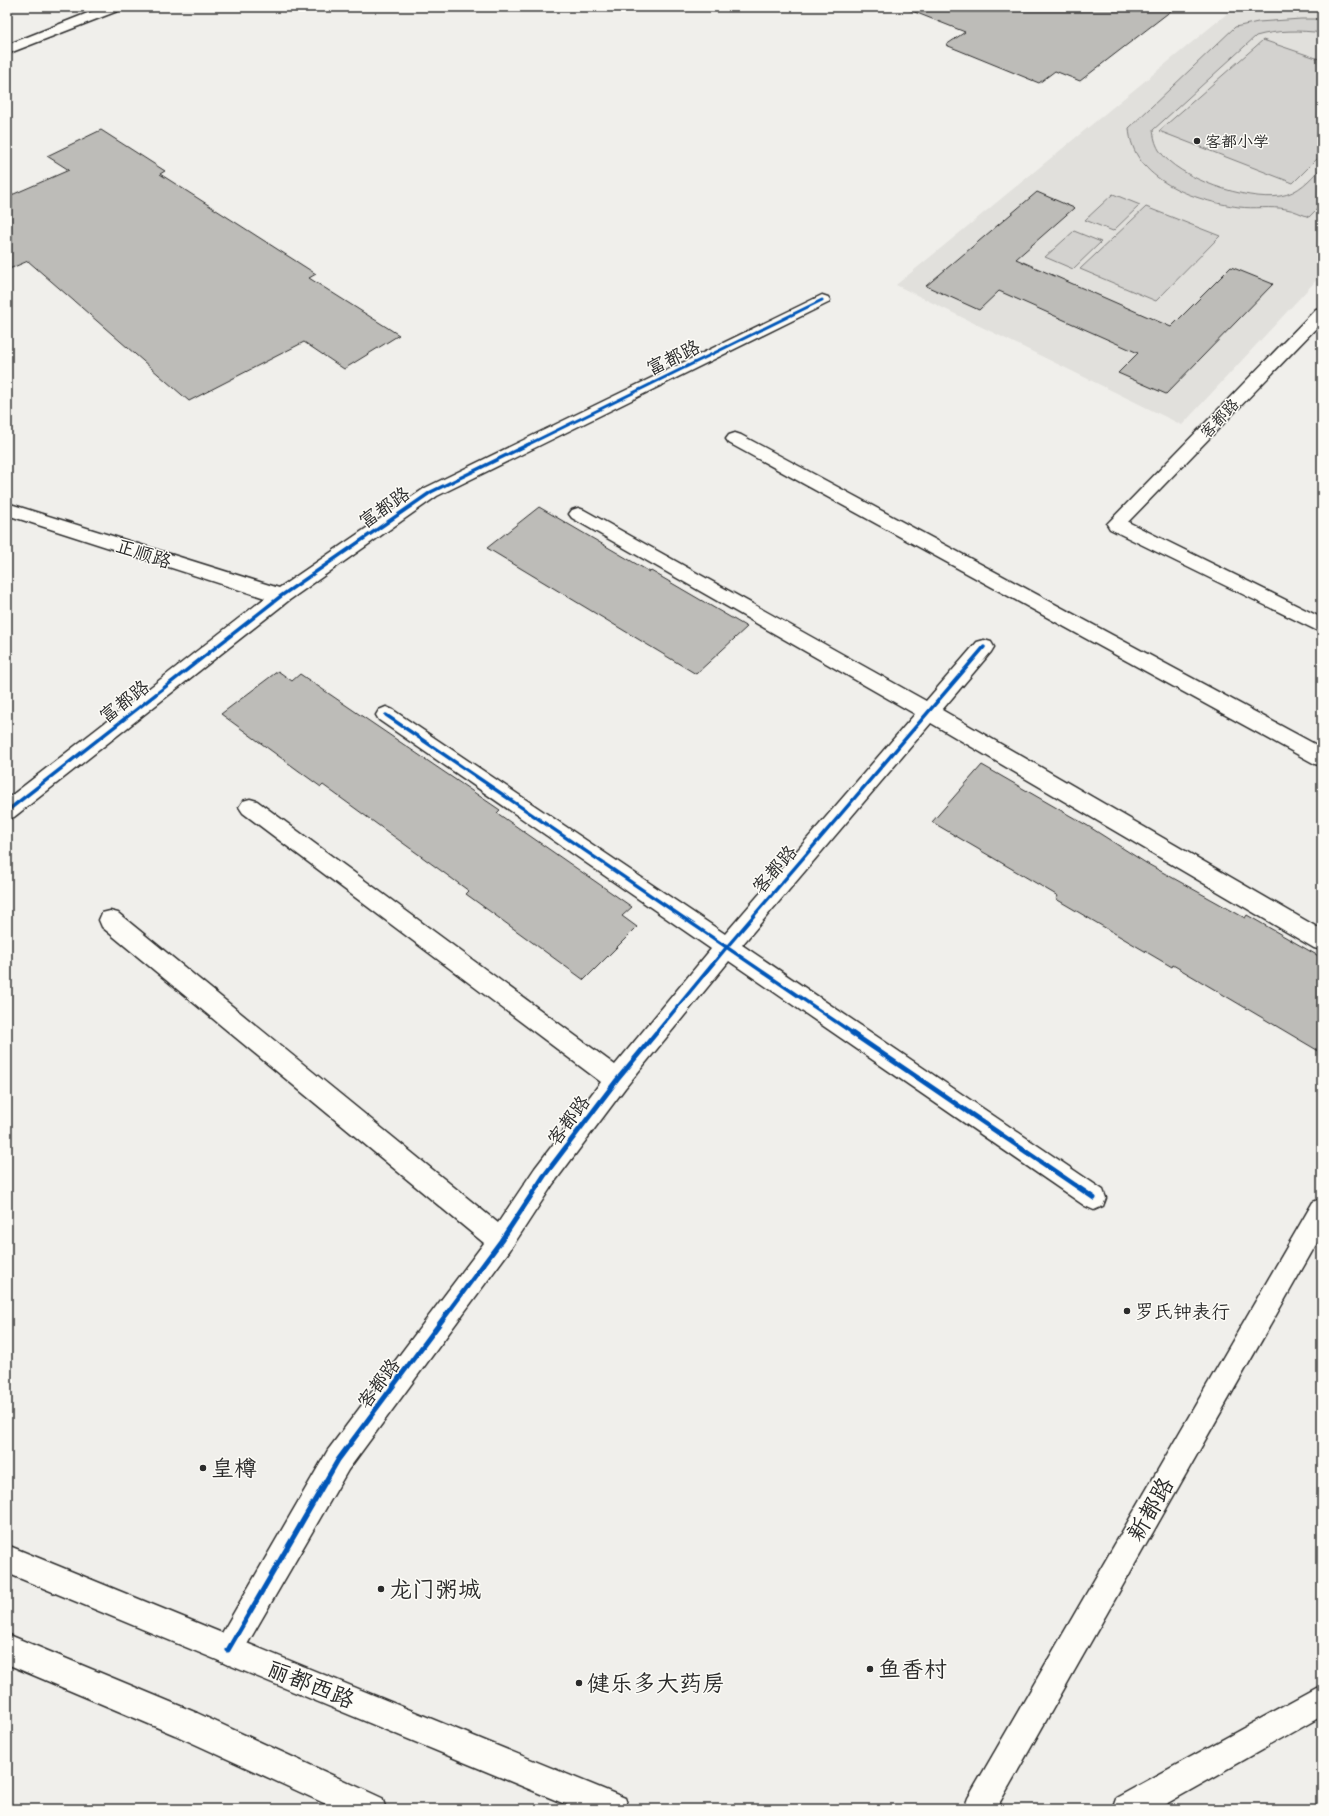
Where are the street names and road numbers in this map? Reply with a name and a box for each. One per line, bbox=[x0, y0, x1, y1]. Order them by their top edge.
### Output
street label: 富都路 bbox=[643, 335, 704, 381]
street label: 客都路 bbox=[1196, 394, 1244, 443]
street label: 富都路 bbox=[354, 482, 415, 534]
street label: 正顺路 bbox=[113, 534, 175, 574]
street label: 富都路 bbox=[95, 675, 154, 729]
street label: 客都路 bbox=[747, 840, 803, 899]
street label: 客都路 bbox=[542, 1091, 596, 1151]
street label: 客都路 bbox=[352, 1354, 406, 1414]
street label: 新都路 bbox=[1121, 1472, 1180, 1546]
street label: 丽都西路 bbox=[263, 1654, 359, 1715]

